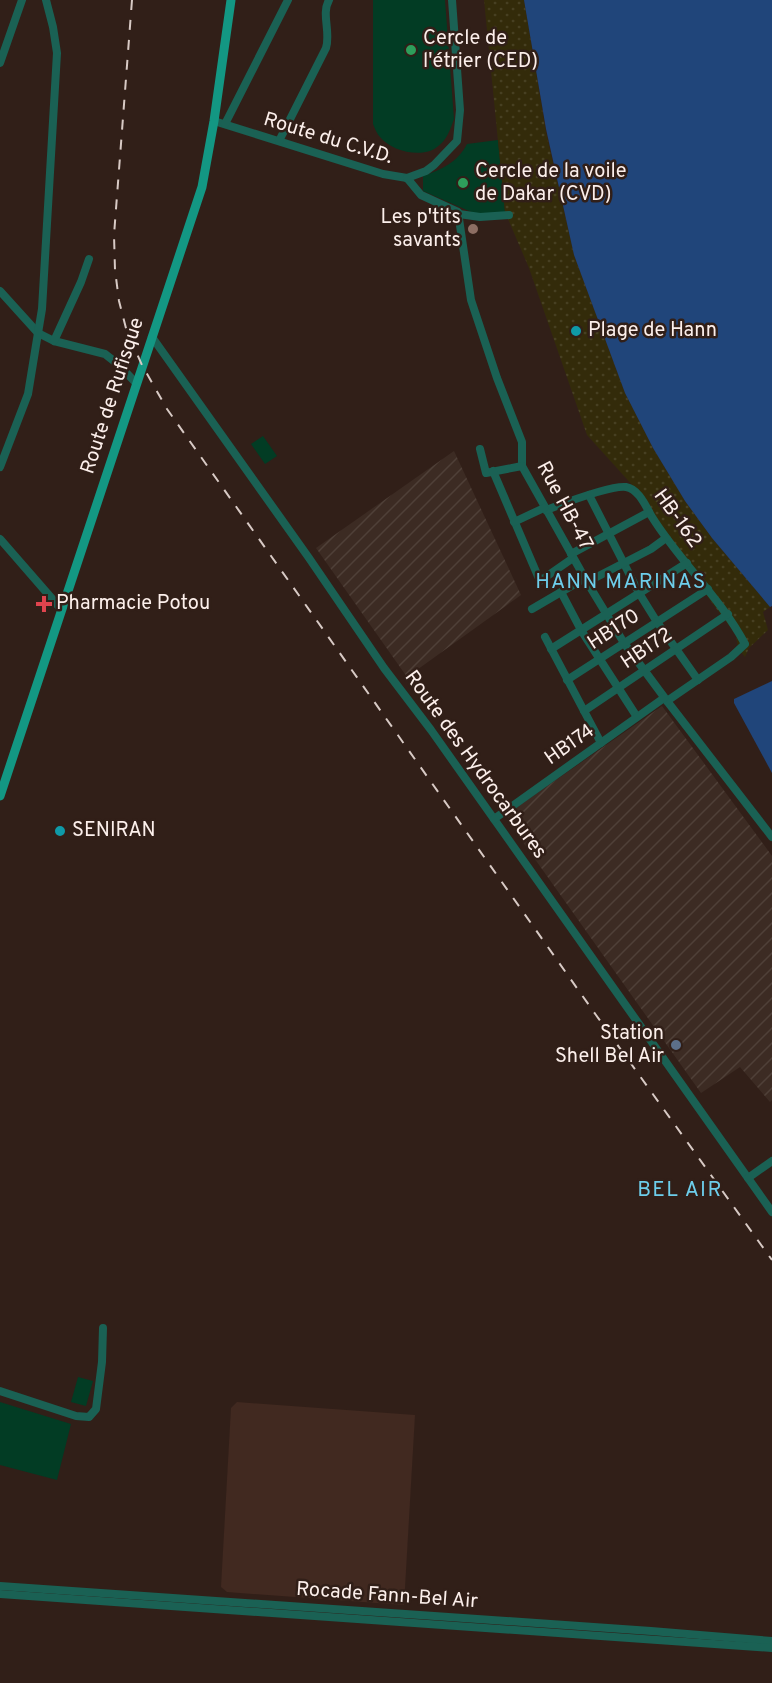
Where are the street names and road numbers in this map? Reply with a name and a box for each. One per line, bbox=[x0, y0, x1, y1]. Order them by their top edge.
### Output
street label: Route du C.V.D. bbox=[260, 107, 396, 171]
street label: Route de Rufisque bbox=[75, 314, 151, 478]
street label: Rue HB-47 bbox=[530, 457, 598, 555]
street label: HB-162 bbox=[647, 484, 707, 554]
street label: HB170 bbox=[583, 604, 645, 656]
street label: HB172 bbox=[616, 622, 678, 676]
street label: Route des Hydrocarbures bbox=[398, 666, 552, 864]
street label: HB174 bbox=[540, 719, 600, 771]
street label: Rocade Fann-Bel Air bbox=[295, 1577, 479, 1615]

